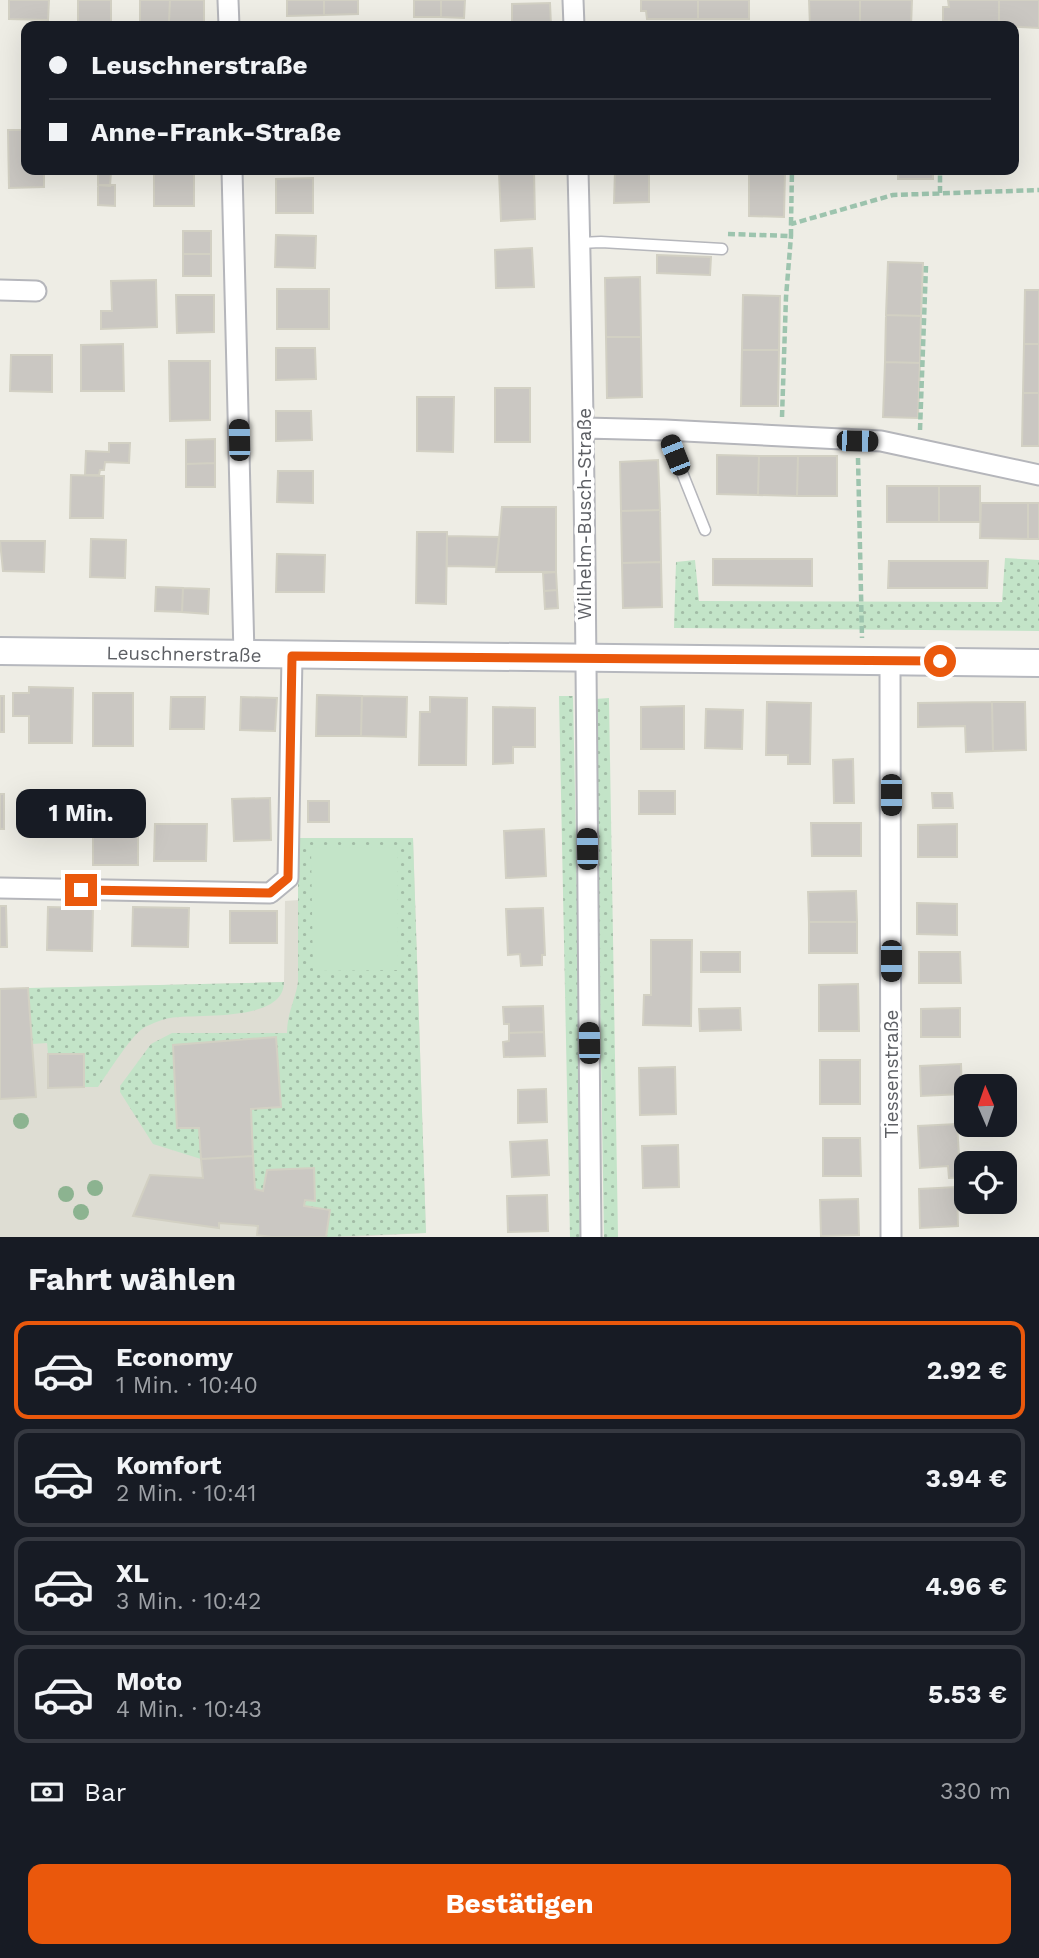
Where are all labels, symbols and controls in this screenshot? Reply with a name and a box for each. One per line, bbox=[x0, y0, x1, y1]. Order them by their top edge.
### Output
text: Leuschnerstraße bbox=[91, 50, 308, 80]
text: Anne-Frank-Straße bbox=[91, 117, 341, 147]
street label: Wilhelm-Busch-Straße bbox=[573, 408, 596, 620]
car bbox=[229, 419, 250, 461]
car bbox=[836, 430, 879, 452]
car bbox=[658, 432, 693, 478]
street label: Leuschnerstraße bbox=[106, 641, 262, 667]
route start bbox=[924, 645, 956, 677]
car bbox=[881, 774, 902, 816]
callout: 1 Min. bbox=[16, 788, 146, 838]
text: 1 Min. bbox=[48, 800, 114, 827]
car bbox=[577, 828, 598, 870]
route end bbox=[65, 874, 97, 906]
car bbox=[881, 940, 902, 982]
street label: Tiessenstraße bbox=[880, 1010, 903, 1138]
car bbox=[579, 1022, 600, 1064]
north arrow bbox=[954, 1074, 1017, 1138]
map controls bbox=[954, 1074, 1017, 1214]
button: locate bbox=[954, 1151, 1017, 1214]
text: Fahrt wählen bbox=[28, 1260, 236, 1298]
icon: car bbox=[32, 1339, 95, 1402]
text: Economy bbox=[116, 1342, 233, 1372]
text: 2.92 € bbox=[927, 1355, 1007, 1385]
text: 1 Min. · 10:40 bbox=[116, 1372, 258, 1399]
icon: car bbox=[32, 1447, 95, 1510]
text: Komfort bbox=[116, 1450, 221, 1480]
text: 3.94 € bbox=[926, 1463, 1007, 1493]
text: 2 Min. · 10:41 bbox=[116, 1480, 257, 1507]
icon: car bbox=[32, 1555, 95, 1618]
text: XL bbox=[116, 1558, 149, 1588]
text: 4.96 € bbox=[925, 1571, 1007, 1601]
text: 3 Min. · 10:42 bbox=[116, 1588, 261, 1615]
icon: car bbox=[32, 1663, 95, 1726]
text: Moto bbox=[116, 1666, 182, 1696]
text: 5.53 € bbox=[928, 1679, 1007, 1709]
text: 4 Min. · 10:43 bbox=[116, 1696, 262, 1723]
icon: cash bbox=[28, 1773, 66, 1811]
text: Bar bbox=[84, 1777, 126, 1807]
text: 330 m bbox=[940, 1778, 1011, 1805]
button: Bestätigen bbox=[28, 1864, 1011, 1944]

